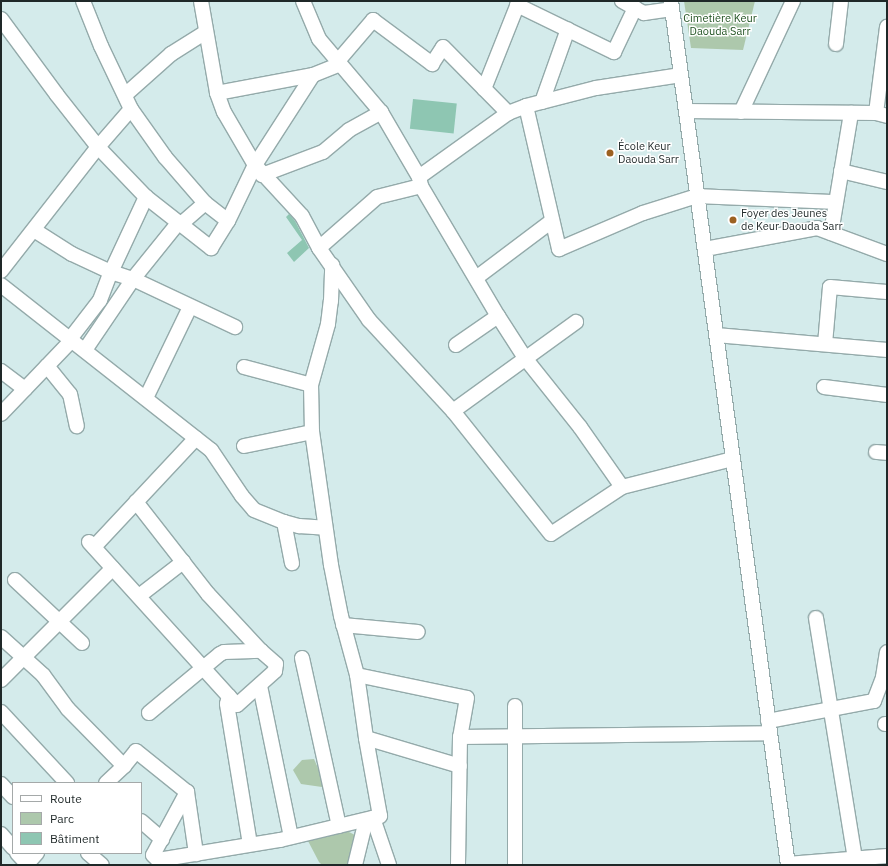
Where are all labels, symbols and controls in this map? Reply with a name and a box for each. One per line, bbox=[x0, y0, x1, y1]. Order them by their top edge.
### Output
park label: Cimetière Keur Daouda Sarr bbox=[683, 12, 757, 38]
place label: École Keur Daouda Sarr bbox=[618, 140, 679, 166]
marker: École Keur Daouda Sarr bbox=[605, 148, 615, 158]
place label: Foyer des Jeunes de Keur Daouda Sarr bbox=[741, 207, 842, 233]
marker: Foyer des Jeunes de Keur Daouda Sarr bbox=[728, 215, 738, 225]
legend bbox=[12, 782, 142, 854]
text: Route bbox=[50, 791, 82, 806]
text: Parc bbox=[50, 811, 74, 826]
text: Bâtiment bbox=[50, 831, 100, 846]

